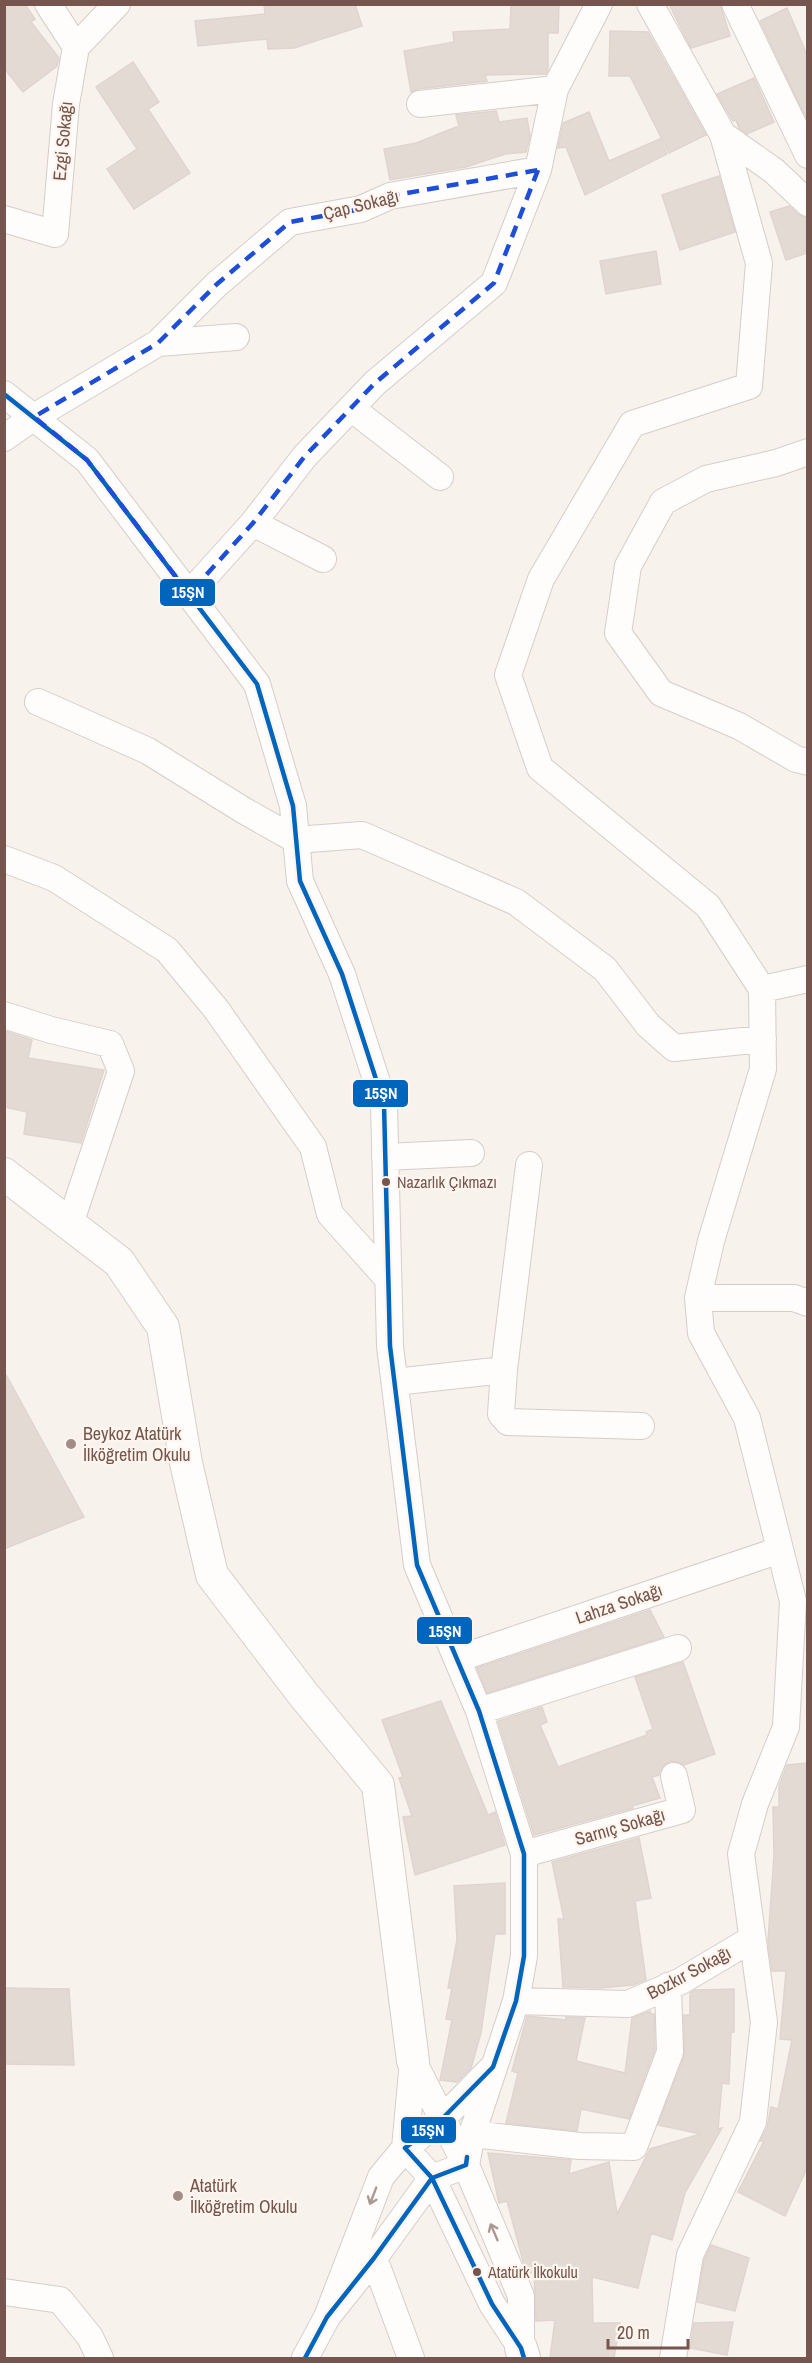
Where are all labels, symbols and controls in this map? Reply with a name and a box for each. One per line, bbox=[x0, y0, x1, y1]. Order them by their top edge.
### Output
street label: Ezgi Sokağı bbox=[47, 100, 78, 182]
street label: Çap Sokağı bbox=[320, 183, 401, 226]
line badge: 15ŞN bbox=[159, 578, 216, 607]
text: 15ŞN bbox=[172, 581, 204, 603]
line badge: 15ŞN bbox=[352, 1079, 409, 1108]
text: 15ŞN bbox=[365, 1082, 397, 1104]
place label: Nazarlık Çıkmazı bbox=[397, 1171, 497, 1193]
marker: Nazarlık Çıkmazı bbox=[380, 1176, 392, 1188]
place label: Beykoz Atatürk İlköğretim Okulu bbox=[83, 1421, 190, 1467]
marker: Beykoz Atatürk İlköğretim Okulu bbox=[64, 1437, 78, 1451]
street label: Lahza Sokağı bbox=[572, 1577, 666, 1630]
line badge: 15ŞN bbox=[416, 1616, 473, 1645]
text: 15ŞN bbox=[429, 1620, 461, 1642]
street label: Sarnıç Sokağı bbox=[572, 1802, 668, 1851]
street label: Bozkır Sokağı bbox=[642, 1940, 735, 2005]
line badge: 15ŞN bbox=[400, 2116, 457, 2144]
text: 15ŞN bbox=[412, 2119, 444, 2141]
place label: Atatürk İlköğretim Okulu bbox=[189, 2173, 297, 2219]
one-way arrow bbox=[367, 2187, 378, 2205]
marker: Atatürk İlköğretim Okulu bbox=[171, 2189, 185, 2203]
one-way arrow bbox=[488, 2223, 499, 2242]
place label: Atatürk İlkokulu bbox=[487, 2261, 578, 2283]
marker: Atatürk İlkokulu bbox=[471, 2266, 483, 2278]
scale bar bbox=[608, 2312, 688, 2350]
text: 20 m bbox=[617, 2320, 650, 2345]

